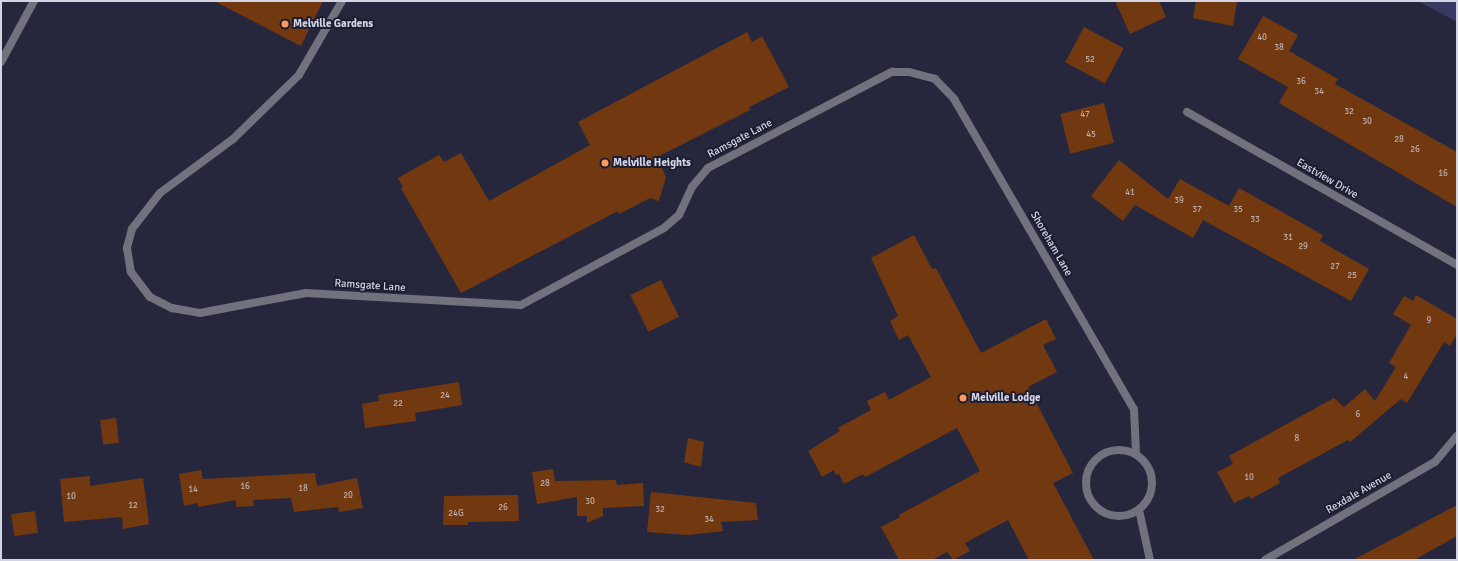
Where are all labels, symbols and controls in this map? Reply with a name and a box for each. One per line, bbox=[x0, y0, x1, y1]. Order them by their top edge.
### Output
place label: Melville Gardens bbox=[293, 17, 373, 31]
marker: Melville Gardens bbox=[280, 19, 290, 29]
house number: 40 bbox=[1257, 33, 1267, 43]
house number: 38 bbox=[1274, 43, 1284, 53]
house number: 52 bbox=[1085, 55, 1095, 65]
house number: 36 bbox=[1296, 77, 1306, 87]
house number: 34 bbox=[1314, 87, 1324, 97]
house number: 32 bbox=[1344, 107, 1354, 117]
house number: 47 bbox=[1080, 110, 1090, 120]
street label: Ramsgate Lane bbox=[705, 116, 775, 162]
house number: 30 bbox=[1362, 117, 1372, 127]
house number: 45 bbox=[1086, 130, 1096, 140]
house number: 28 bbox=[1394, 135, 1404, 145]
house number: 26 bbox=[1410, 145, 1420, 155]
place label: Melville Heights bbox=[613, 156, 691, 170]
street label: Eastview Drive bbox=[1294, 156, 1360, 202]
marker: Melville Heights bbox=[600, 158, 610, 168]
house number: 16 bbox=[1438, 169, 1448, 179]
house number: 41 bbox=[1125, 188, 1135, 198]
house number: 39 bbox=[1174, 196, 1184, 206]
house number: 37 bbox=[1192, 205, 1202, 215]
house number: 35 bbox=[1233, 205, 1243, 215]
street label: Shoreham Lane bbox=[1027, 209, 1075, 279]
house number: 33 bbox=[1250, 215, 1260, 225]
house number: 31 bbox=[1283, 233, 1293, 243]
house number: 29 bbox=[1298, 242, 1308, 252]
house number: 27 bbox=[1330, 262, 1340, 272]
house number: 25 bbox=[1347, 271, 1357, 281]
street label: Ramsgate Lane bbox=[334, 277, 406, 295]
house number: 9 bbox=[1427, 316, 1431, 326]
house number: 4 bbox=[1404, 372, 1408, 382]
house number: 24 bbox=[440, 391, 450, 401]
place label: Melville Lodge bbox=[971, 391, 1041, 405]
marker: Melville Lodge bbox=[958, 393, 968, 403]
house number: 22 bbox=[393, 399, 403, 409]
house number: 6 bbox=[1356, 410, 1360, 420]
house number: 8 bbox=[1295, 434, 1299, 444]
street label: Rexdale Avenue bbox=[1324, 469, 1394, 517]
house number: 10 bbox=[1244, 473, 1254, 483]
house number: 28 bbox=[540, 479, 550, 489]
house number: 16 bbox=[240, 482, 250, 492]
house number: 18 bbox=[298, 484, 308, 494]
house number: 14 bbox=[188, 485, 198, 495]
house number: 20 bbox=[343, 491, 353, 501]
house number: 10 bbox=[66, 492, 76, 502]
house number: 30 bbox=[585, 497, 595, 507]
house number: 12 bbox=[128, 501, 138, 511]
house number: 26 bbox=[498, 503, 508, 513]
house number: 32 bbox=[655, 505, 665, 515]
house number: 24G bbox=[448, 509, 464, 519]
house number: 34 bbox=[704, 515, 714, 525]

